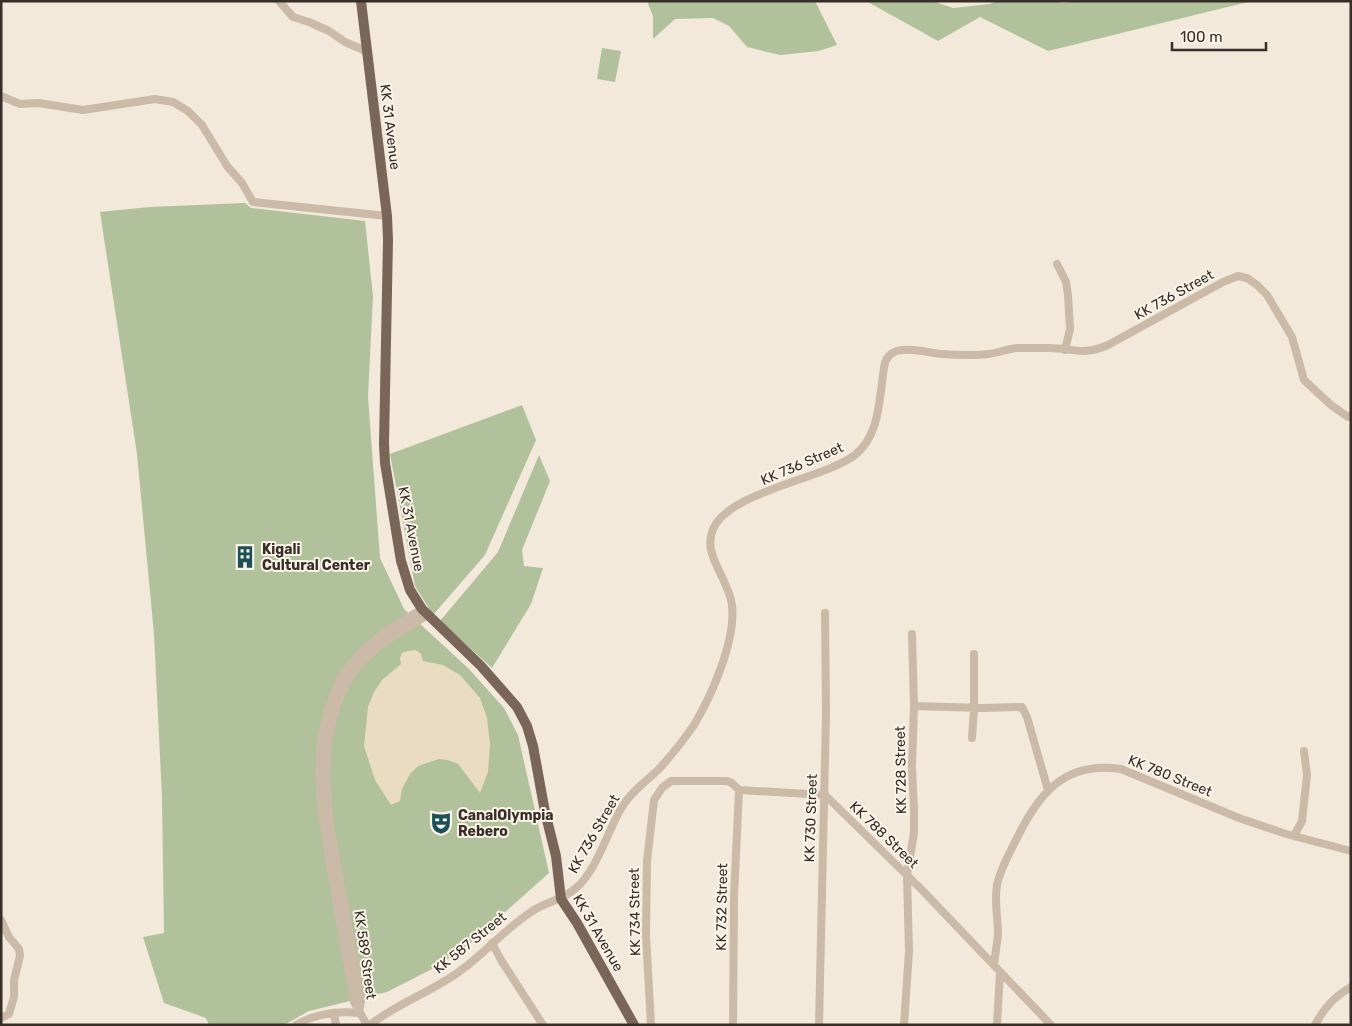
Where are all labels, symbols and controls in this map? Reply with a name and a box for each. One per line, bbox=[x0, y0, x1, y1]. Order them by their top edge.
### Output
scale bar bbox=[1172, 20, 1266, 52]
text: 100 m bbox=[1180, 28, 1222, 46]
street label: KK 31 Avenue bbox=[376, 83, 404, 171]
street label: KK 736 Street bbox=[1131, 266, 1217, 324]
street label: KK 736 Street bbox=[758, 439, 846, 489]
street label: KK 31 Avenue bbox=[394, 485, 428, 573]
place label: Kigali Cultural Center bbox=[262, 541, 371, 574]
building icon: Kigali Cultural Center bbox=[232, 544, 258, 570]
street label: KK 728 Street bbox=[892, 725, 910, 814]
street label: KK 780 Street bbox=[1126, 751, 1215, 801]
street label: KK 730 Street bbox=[801, 773, 821, 863]
street label: KK 736 Street bbox=[565, 791, 624, 876]
street label: KK 788 Street bbox=[846, 798, 922, 872]
place label: CanalOlympia Rebero bbox=[458, 807, 554, 840]
theatre icon: CanalOlympia Rebero bbox=[428, 810, 454, 836]
street label: KK 732 Street bbox=[713, 862, 731, 951]
street label: KK 734 Street bbox=[626, 867, 644, 956]
street label: KK 31 Avenue bbox=[569, 891, 627, 975]
street label: KK 587 Street bbox=[430, 908, 510, 977]
street label: KK 589 Street bbox=[350, 909, 380, 1001]

